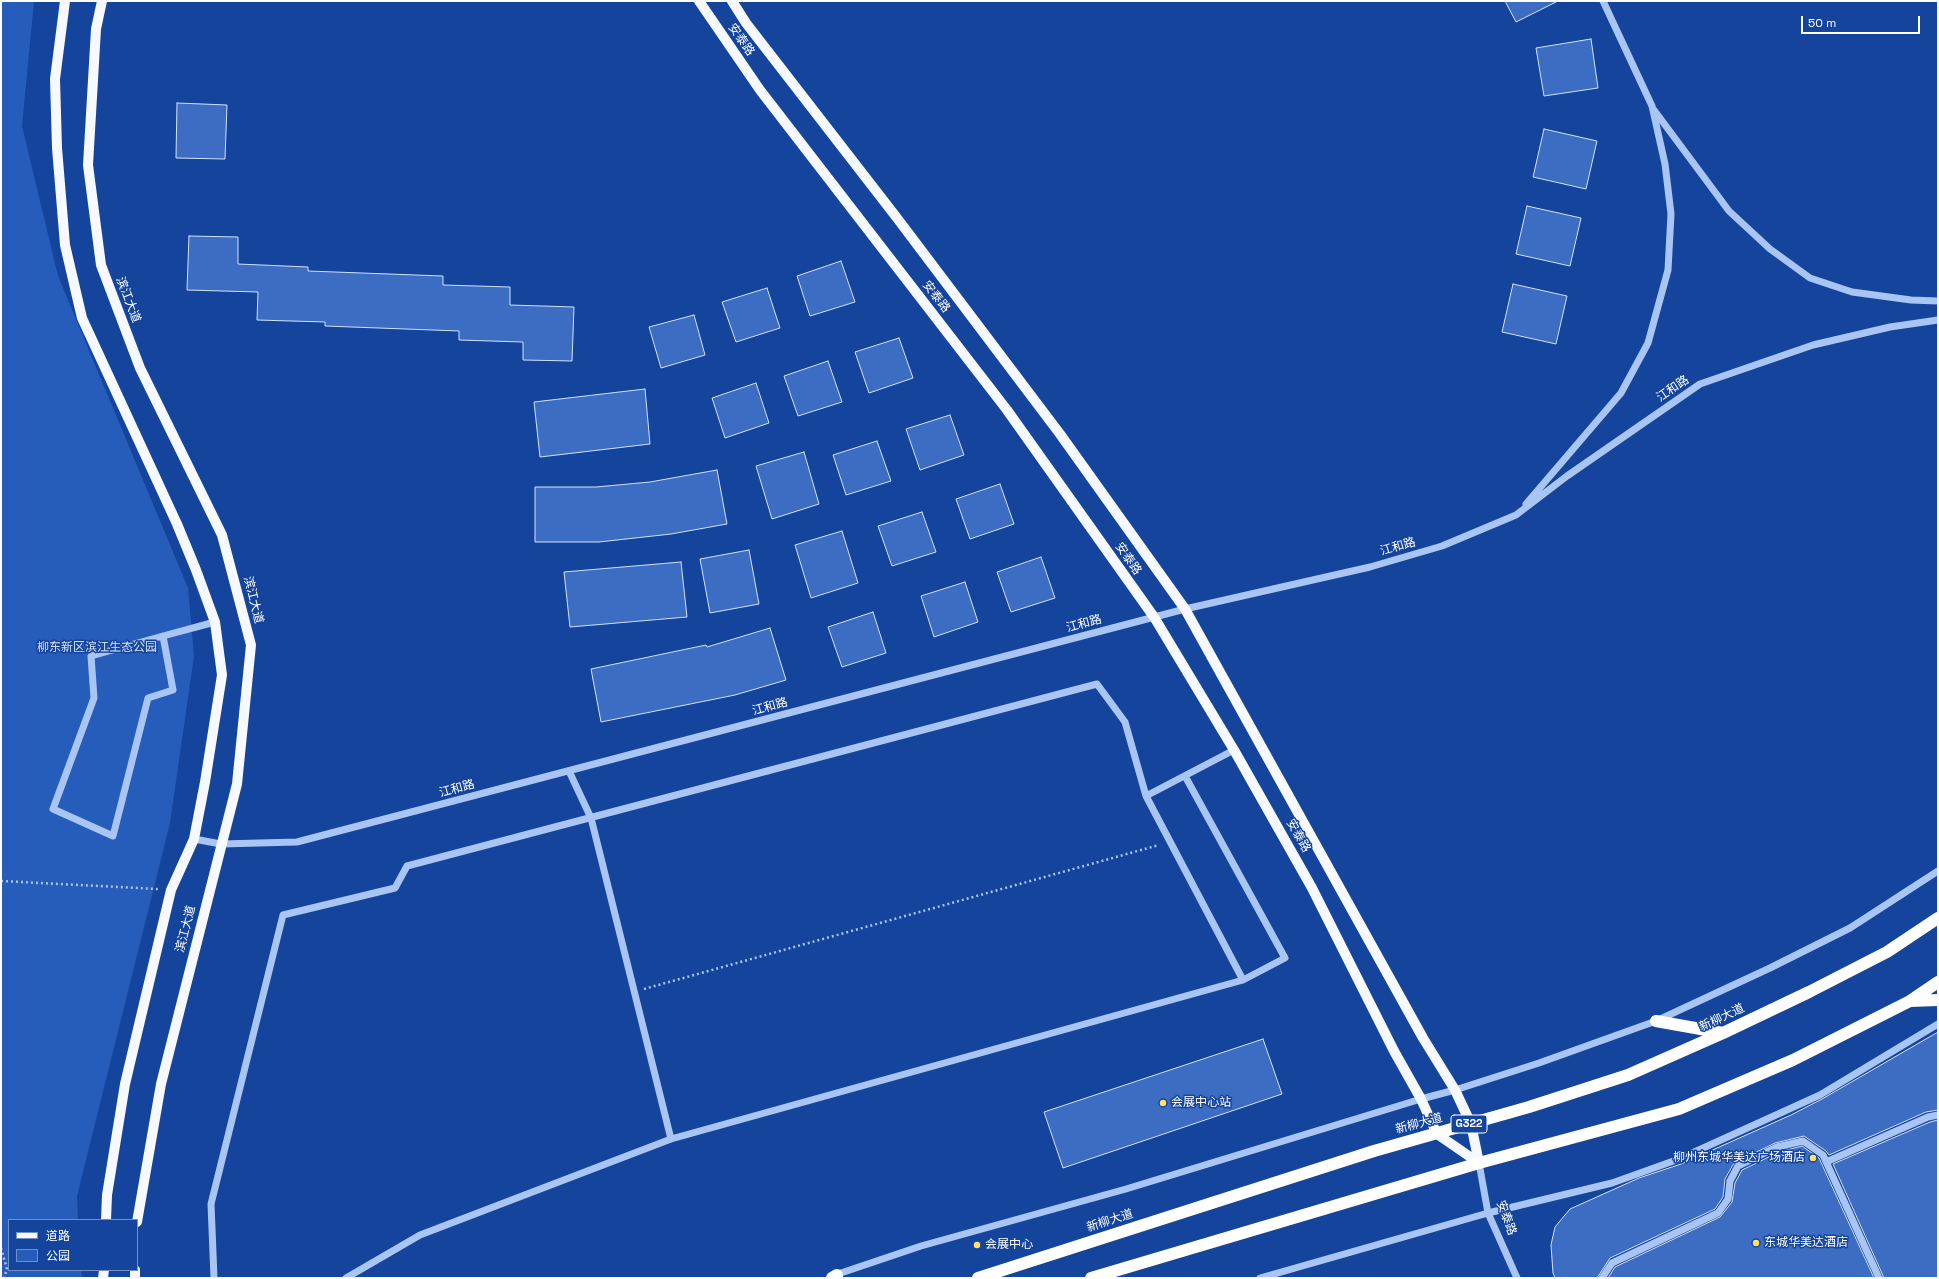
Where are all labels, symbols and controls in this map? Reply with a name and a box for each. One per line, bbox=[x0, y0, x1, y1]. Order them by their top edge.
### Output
scale bar bbox=[1803, 8, 1922, 34]
text: 50 m bbox=[1808, 15, 1836, 31]
street label: 安泰路 bbox=[725, 21, 757, 59]
street label: 滨江大道 bbox=[113, 275, 143, 325]
street label: 安泰路 bbox=[919, 278, 953, 316]
street label: 江和路 bbox=[1654, 373, 1692, 405]
street label: 江和路 bbox=[1379, 535, 1417, 559]
street label: 安泰路 bbox=[1112, 540, 1144, 578]
street label: 滨江大道 bbox=[240, 575, 266, 625]
street label: 江和路 bbox=[1065, 612, 1103, 636]
park label: 柳东新区滨江生态公园 bbox=[37, 641, 157, 655]
street label: 江和路 bbox=[751, 695, 789, 719]
street label: 江和路 bbox=[438, 777, 476, 801]
street label: 安泰路 bbox=[1283, 817, 1313, 855]
street label: 滨江大道 bbox=[173, 904, 199, 954]
street label: 新柳大道 bbox=[1697, 1001, 1747, 1035]
place label: 会展中心站 bbox=[1171, 1096, 1231, 1110]
marker: 会展中心站 bbox=[1158, 1098, 1168, 1108]
street label: 新柳大道 bbox=[1394, 1111, 1444, 1137]
road number: G322 bbox=[1451, 1115, 1487, 1133]
place label: 柳州东城华美达广场酒店 bbox=[1673, 1151, 1805, 1165]
marker: 柳州东城华美达广场酒店 bbox=[1808, 1153, 1818, 1163]
street label: 安泰路 bbox=[1493, 1199, 1519, 1237]
street label: 新柳大道 bbox=[1085, 1207, 1135, 1235]
legend bbox=[8, 1219, 138, 1271]
text: 道路 bbox=[46, 1228, 70, 1244]
place label: 东城华美达酒店 bbox=[1764, 1236, 1848, 1250]
place label: 会展中心 bbox=[985, 1238, 1033, 1252]
marker: 东城华美达酒店 bbox=[1751, 1238, 1761, 1248]
marker: 会展中心 bbox=[972, 1240, 982, 1250]
text: 公园 bbox=[46, 1248, 70, 1264]

